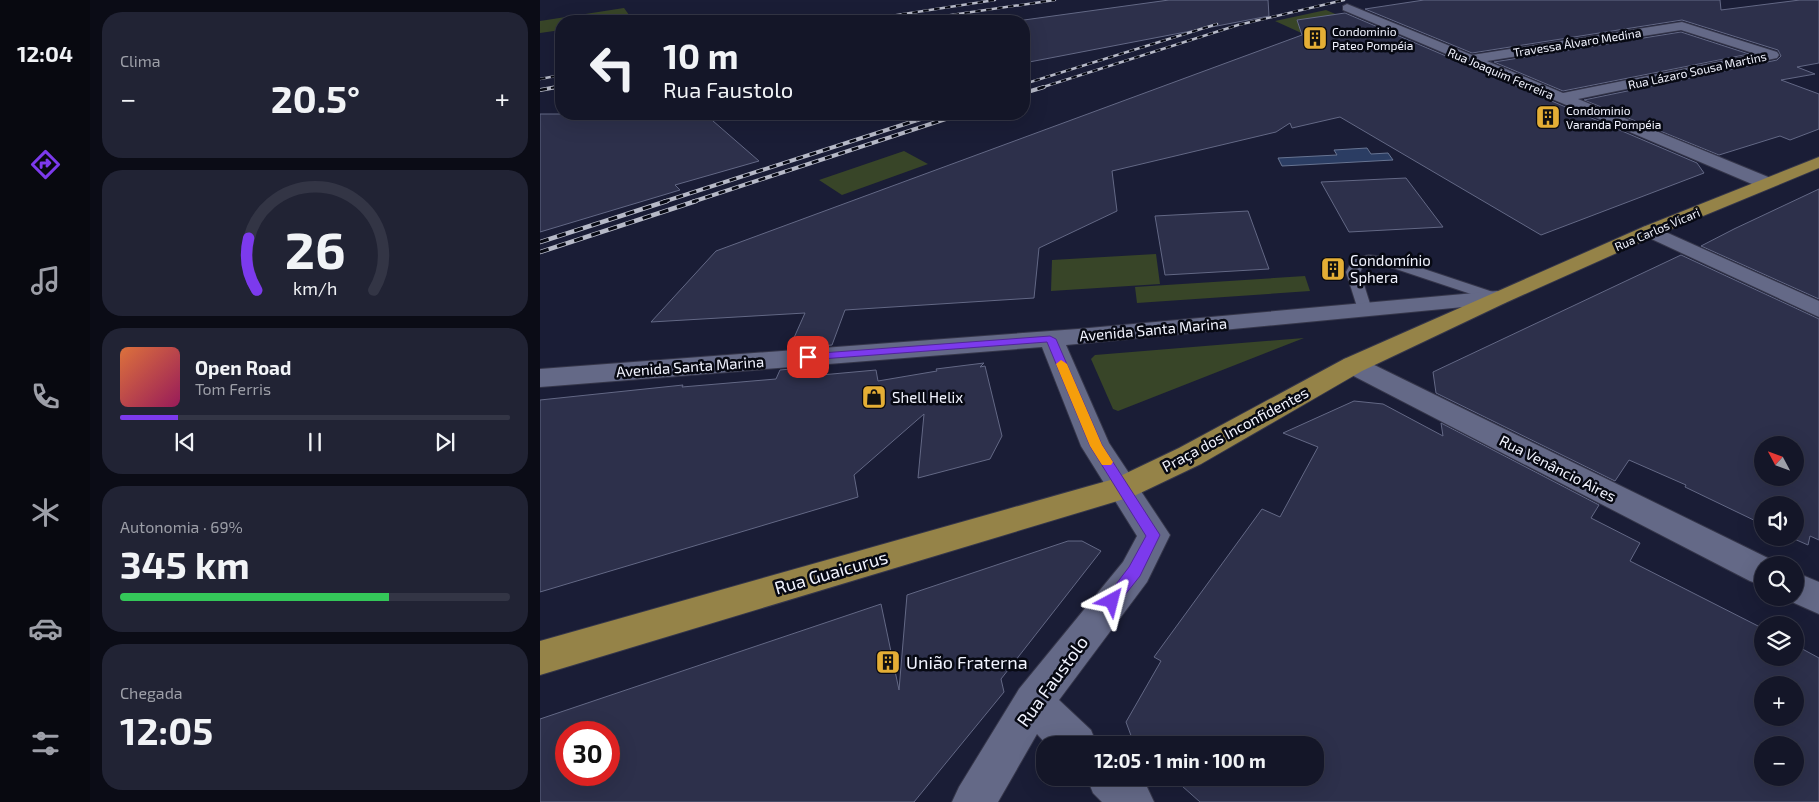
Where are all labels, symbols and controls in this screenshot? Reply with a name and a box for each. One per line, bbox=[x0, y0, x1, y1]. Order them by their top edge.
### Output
place label: Condominio Pateo Pompéia bbox=[1332, 24, 1413, 52]
building icon: Condominio Pateo Pompéia bbox=[1302, 25, 1328, 51]
street label: Travessa Álvaro Medina bbox=[1512, 25, 1642, 59]
text: 10 m bbox=[663, 34, 739, 76]
icon: left bbox=[580, 35, 645, 100]
text: 12:04 bbox=[17, 40, 73, 66]
street label: Rua Joaquim Ferreira bbox=[1446, 44, 1556, 102]
street label: Rua Lázaro Sousa Martins bbox=[1626, 48, 1768, 92]
text: Clima bbox=[120, 51, 161, 70]
text: 20.5° bbox=[271, 75, 360, 121]
text: Rua Faustolo bbox=[663, 76, 793, 102]
text: − bbox=[120, 81, 136, 115]
text: + bbox=[495, 81, 510, 115]
place label: Condominio Varanda Pompéia bbox=[1566, 103, 1661, 131]
building icon: Condominio Varanda Pompéia bbox=[1535, 104, 1561, 130]
icon: directions bbox=[28, 147, 63, 182]
street label: Rua Carlos Vicari bbox=[1612, 205, 1702, 253]
text: 26 bbox=[285, 217, 345, 279]
place label: Condomínio Sphera bbox=[1350, 251, 1431, 286]
building icon: Condomínio Sphera bbox=[1320, 256, 1346, 282]
icon: music bbox=[28, 263, 63, 298]
text: km/h bbox=[293, 277, 337, 299]
street label: Avenida Santa Marina bbox=[1078, 314, 1228, 344]
pin bbox=[787, 336, 829, 378]
icon: arrive bbox=[794, 343, 822, 371]
street label: Avenida Santa Marina bbox=[615, 352, 765, 380]
text: Open Road bbox=[195, 356, 291, 379]
icon: phone bbox=[28, 379, 63, 414]
text: Tom Ferris bbox=[195, 379, 271, 398]
street label: Praça dos Inconfidentes bbox=[1159, 383, 1312, 476]
shop icon: Shell Helix bbox=[861, 384, 887, 410]
place label: Shell Helix bbox=[892, 388, 963, 406]
icon: previous bbox=[171, 428, 199, 456]
icon: pause bbox=[301, 428, 329, 456]
icon: next bbox=[431, 428, 459, 456]
street label: Rua Venâncio Aires bbox=[1497, 431, 1619, 505]
north arrow bbox=[1754, 436, 1804, 486]
map controls bbox=[1754, 436, 1804, 786]
icon: climate bbox=[28, 495, 63, 530]
button: sound bbox=[1754, 496, 1804, 546]
text: Autonomia · 69% bbox=[120, 517, 243, 536]
text: 345 km bbox=[120, 541, 250, 587]
street label: Rua Guaicurus bbox=[772, 545, 890, 599]
button: search bbox=[1754, 556, 1804, 606]
position arrow bbox=[1085, 574, 1137, 626]
icon: car bbox=[28, 611, 63, 646]
button: layers bbox=[1754, 616, 1804, 666]
street label: Rua Faustolo bbox=[1012, 631, 1092, 731]
building icon: União Fraterna bbox=[875, 649, 901, 675]
place label: União Fraterna bbox=[906, 651, 1028, 673]
button: + bbox=[1754, 676, 1804, 726]
text: Chegada bbox=[120, 683, 183, 702]
text: 12:05 bbox=[120, 707, 213, 753]
speed limit sign: 30 bbox=[555, 721, 620, 786]
icon: filters bbox=[28, 726, 63, 761]
button: − bbox=[1754, 736, 1804, 786]
text: 12:05 · 1 min · 100 m bbox=[1094, 749, 1266, 772]

